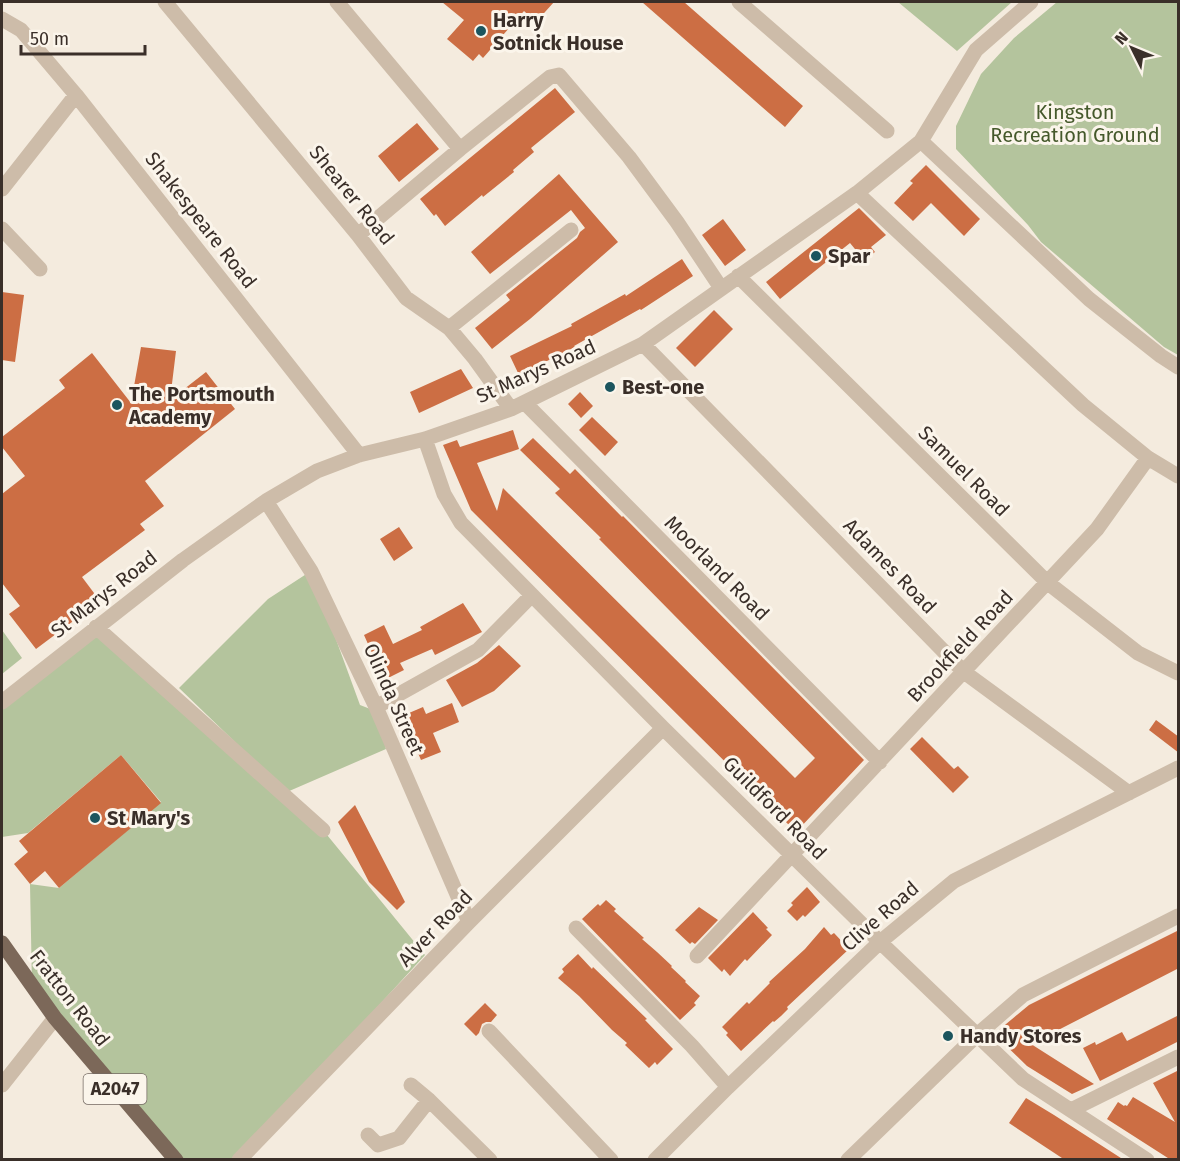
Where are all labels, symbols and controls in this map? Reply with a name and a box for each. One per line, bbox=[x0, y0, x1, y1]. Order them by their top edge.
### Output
place label: Harry Sotnick House bbox=[493, 8, 624, 55]
scale bar bbox=[21, 18, 146, 56]
north arrow bbox=[1102, 18, 1162, 78]
marker: Harry Sotnick House bbox=[474, 24, 488, 38]
text: 50 m bbox=[30, 28, 69, 50]
text: N bbox=[1111, 28, 1132, 48]
park label: Kingston Recreation Ground bbox=[990, 100, 1160, 147]
street label: Shearer Road bbox=[304, 140, 400, 250]
street label: Shakespeare Road bbox=[140, 147, 262, 293]
place label: Spar bbox=[828, 244, 871, 268]
marker: Spar bbox=[809, 249, 823, 263]
street label: St Marys Road bbox=[473, 334, 599, 408]
place label: Best-one bbox=[622, 375, 704, 399]
marker: Best-one bbox=[603, 380, 617, 394]
place label: The Portsmouth Academy bbox=[128, 382, 275, 429]
marker: The Portsmouth Academy bbox=[110, 398, 124, 412]
street label: Samuel Road bbox=[914, 421, 1014, 521]
street label: Moorland Road bbox=[660, 511, 774, 625]
street label: Adames Road bbox=[839, 513, 941, 619]
street label: St Marys Road bbox=[46, 545, 162, 643]
street label: Brookfield Road bbox=[902, 585, 1018, 707]
street label: Olinda Street bbox=[359, 640, 430, 759]
street label: Guildford Road bbox=[718, 751, 832, 865]
place label: St Mary's bbox=[107, 806, 191, 830]
marker: St Mary's bbox=[88, 811, 102, 825]
street label: Clive Road bbox=[836, 876, 924, 956]
street label: Alver Road bbox=[393, 885, 477, 971]
street label: Fratton Road bbox=[25, 945, 115, 1051]
place label: Handy Stores bbox=[960, 1024, 1082, 1048]
marker: Handy Stores bbox=[941, 1029, 955, 1043]
road number: A2047 bbox=[84, 1074, 146, 1104]

